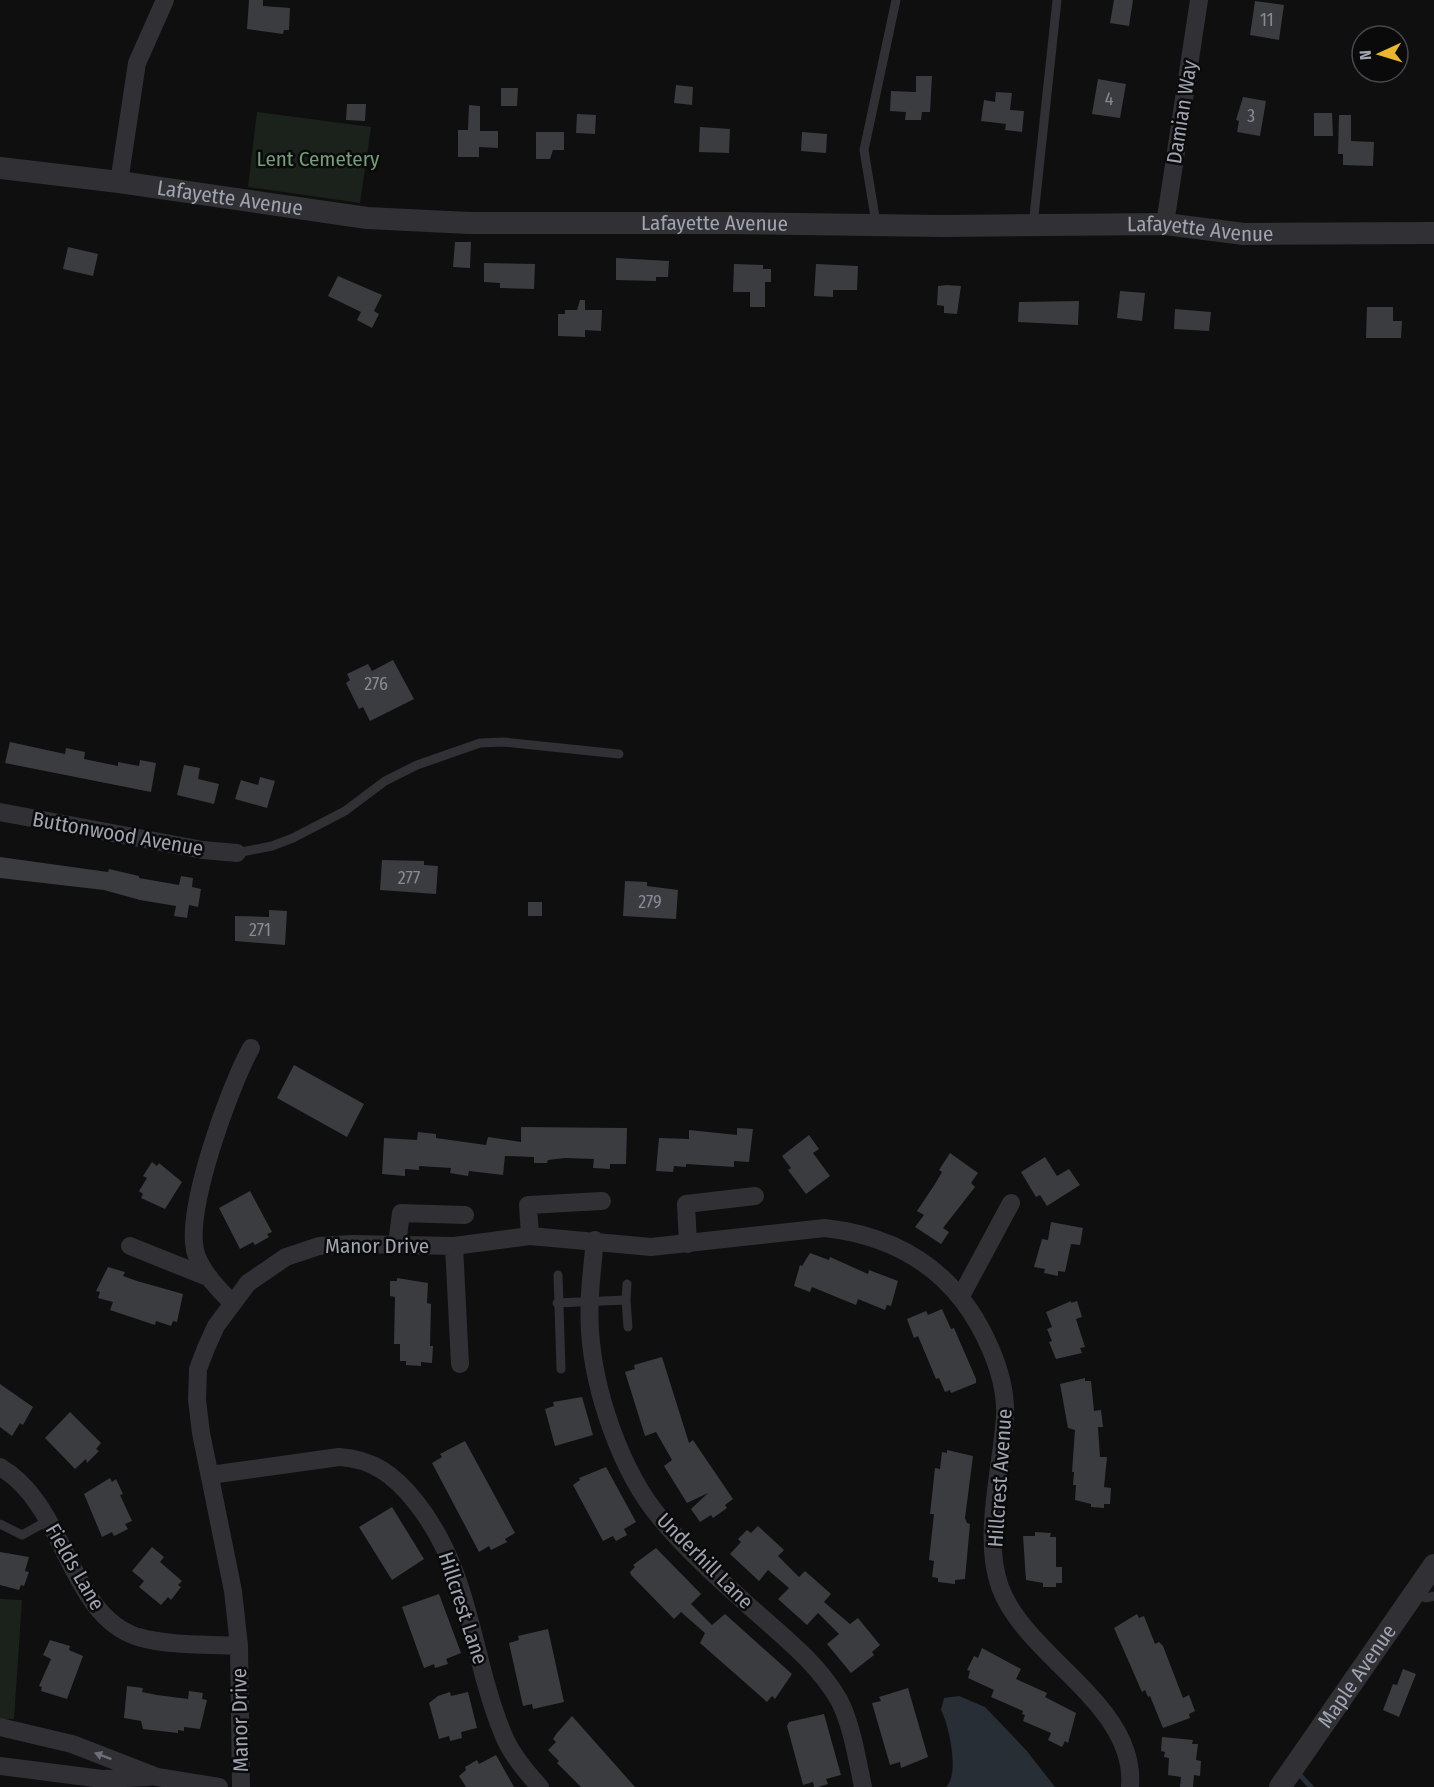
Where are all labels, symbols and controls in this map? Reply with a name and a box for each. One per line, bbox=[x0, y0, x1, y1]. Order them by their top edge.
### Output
house number: 11 bbox=[1260, 9, 1274, 31]
north arrow bbox=[1350, 24, 1410, 84]
text: N bbox=[1356, 50, 1375, 60]
street label: Damian Way bbox=[1161, 58, 1203, 166]
house number: 4 bbox=[1105, 88, 1114, 110]
house number: 3 bbox=[1247, 105, 1255, 127]
park label: Lent Cemetery bbox=[257, 146, 380, 172]
street label: Lafayette Avenue bbox=[155, 175, 305, 222]
street label: Lafayette Avenue bbox=[641, 210, 788, 237]
street label: Lafayette Avenue bbox=[1127, 211, 1273, 247]
house number: 276 bbox=[364, 673, 388, 695]
street label: Buttonwood Avenue bbox=[30, 806, 206, 862]
house number: 277 bbox=[398, 867, 420, 889]
house number: 279 bbox=[638, 891, 662, 913]
house number: 271 bbox=[249, 919, 271, 941]
street label: Manor Drive bbox=[325, 1233, 429, 1259]
street label: Hillcrest Avenue bbox=[982, 1408, 1018, 1548]
street label: Underhill Lane bbox=[651, 1507, 759, 1615]
street label: Fields Lane bbox=[40, 1519, 110, 1615]
street label: Hillcrest Lane bbox=[433, 1548, 493, 1668]
street label: Maple Avenue bbox=[1312, 1619, 1402, 1733]
street label: Manor Drive bbox=[226, 1668, 254, 1772]
one-way arrow bbox=[93, 1750, 111, 1760]

